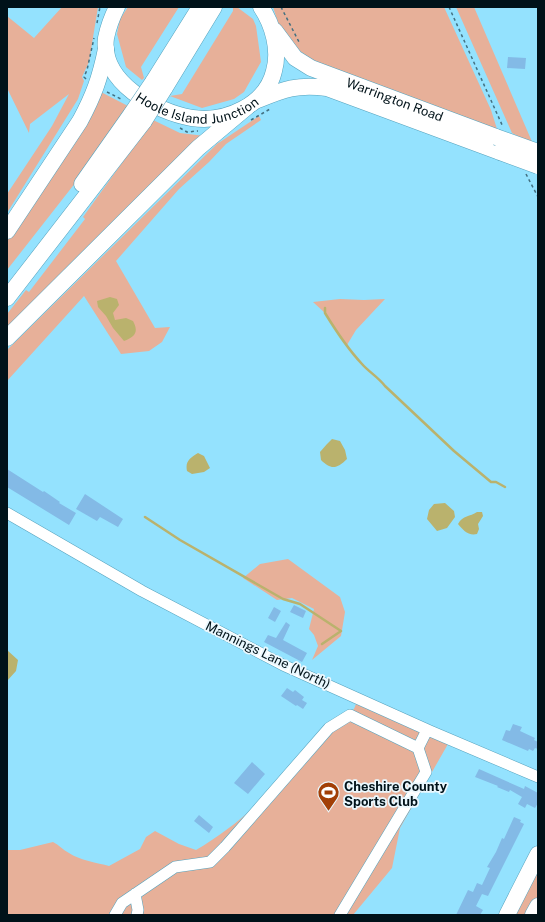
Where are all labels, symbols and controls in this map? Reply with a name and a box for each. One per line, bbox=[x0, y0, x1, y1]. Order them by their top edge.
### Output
street label: Warrington Road bbox=[344, 74, 445, 124]
street label: Hoole Island Junction bbox=[133, 83, 261, 103]
text: Hoole Island Junction bbox=[133, 89, 261, 126]
street label: Mannings Lane (North) bbox=[203, 618, 333, 692]
place label: Cheshire County Sports Club bbox=[344, 779, 448, 809]
sports icon: Cheshire County Sports Club bbox=[315, 780, 341, 813]

